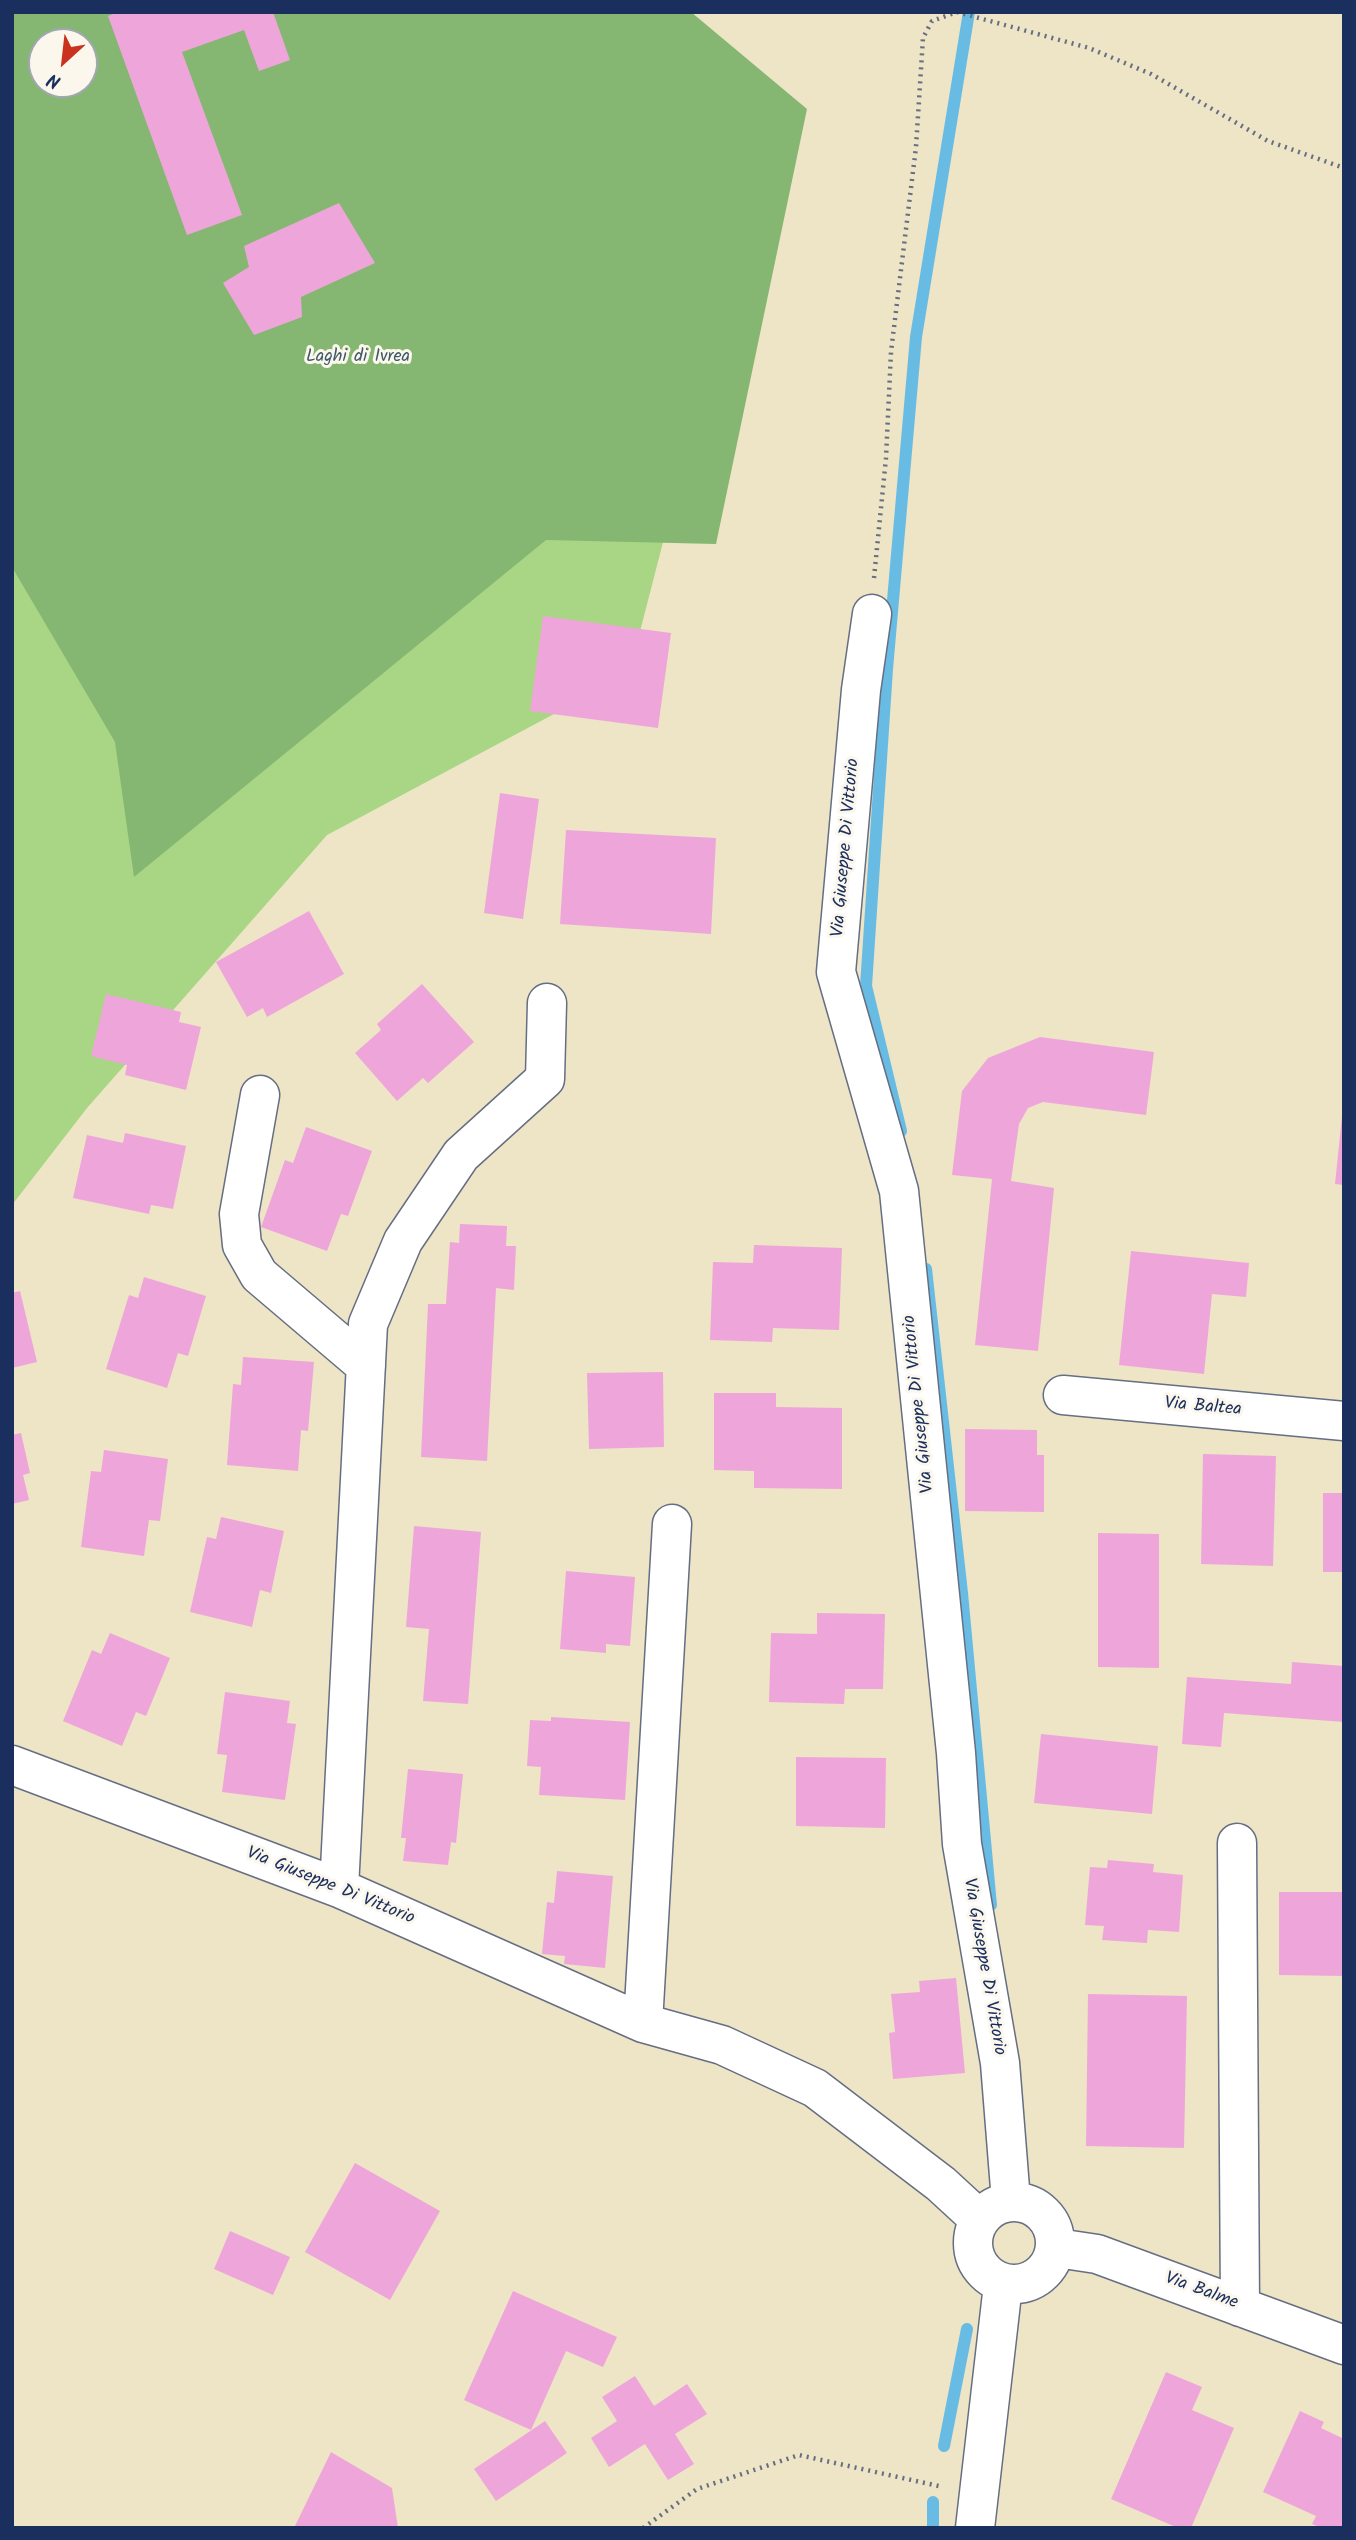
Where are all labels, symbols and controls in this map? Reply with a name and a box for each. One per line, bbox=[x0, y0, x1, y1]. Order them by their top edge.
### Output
north arrow bbox=[28, 28, 98, 98]
text: N bbox=[42, 64, 67, 96]
park label: Laghi di Ivrea bbox=[306, 347, 410, 369]
street label: Via Giuseppe Di Vittorio bbox=[828, 758, 866, 938]
street label: Via Giuseppe Di Vittorio bbox=[900, 1314, 940, 1494]
street label: Via Baltea bbox=[1164, 1394, 1242, 1422]
street label: Via Giuseppe Di Vittorio bbox=[243, 1843, 417, 1931]
street label: Via Giuseppe Di Vittorio bbox=[957, 1877, 1009, 2057]
street label: Via Balme bbox=[1161, 2269, 1241, 2315]

